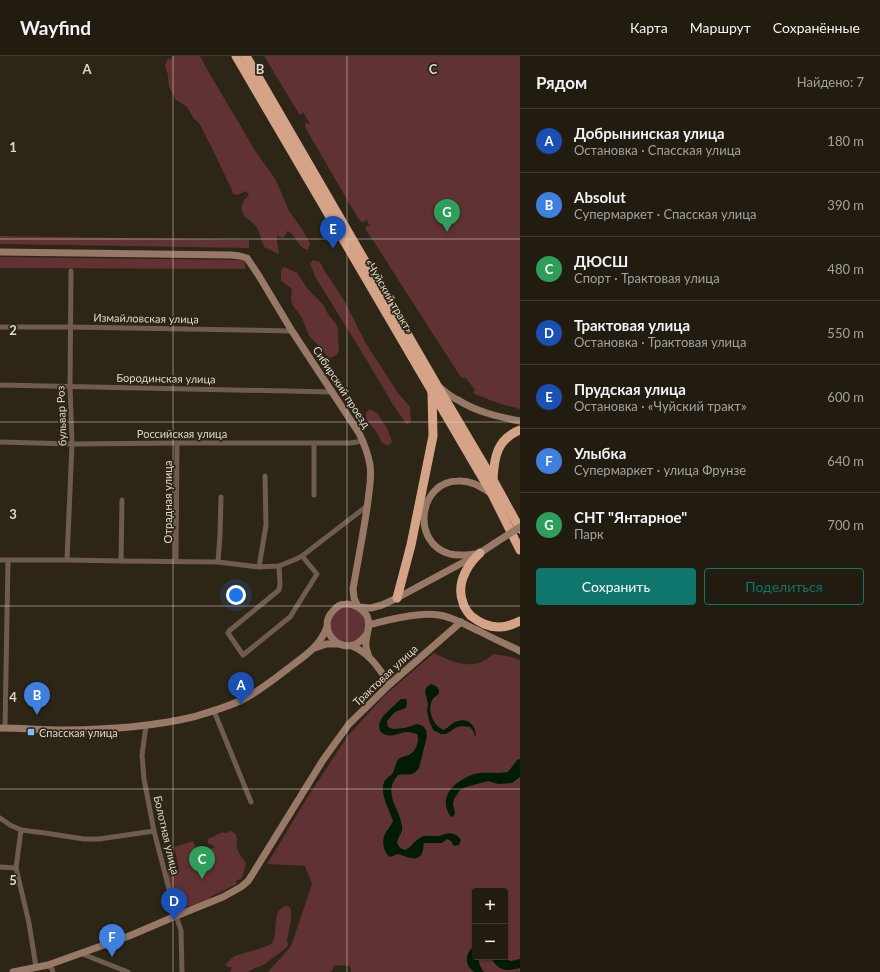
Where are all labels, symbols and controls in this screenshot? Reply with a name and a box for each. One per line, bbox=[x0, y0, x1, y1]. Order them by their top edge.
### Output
text: Wayfind bbox=[20, 16, 91, 39]
text: Карта bbox=[630, 19, 668, 36]
text: Маршрут bbox=[690, 19, 751, 36]
text: Сохранённые bbox=[773, 19, 860, 36]
text: A bbox=[81, 61, 92, 77]
text: B bbox=[256, 61, 265, 77]
text: C bbox=[429, 61, 438, 77]
text: Рядом bbox=[536, 72, 587, 93]
text: Найдено: 7 bbox=[797, 74, 864, 90]
text: Добрынинская улица bbox=[574, 124, 725, 142]
text: A bbox=[544, 133, 554, 149]
text: 180 m bbox=[827, 133, 864, 149]
text: 1 bbox=[9, 139, 17, 155]
text: Остановка · Спасская улица bbox=[574, 142, 741, 158]
text: Absolut bbox=[574, 188, 626, 206]
text: B bbox=[545, 197, 553, 213]
text: 390 m bbox=[827, 197, 864, 213]
pin: G bbox=[434, 199, 460, 232]
text: Супермаркет · Спасская улица bbox=[574, 206, 757, 222]
pin: E bbox=[320, 216, 346, 249]
text: ДЮСШ bbox=[574, 252, 628, 270]
street label: «Чуйский тракт» bbox=[364, 257, 417, 336]
text: C bbox=[545, 261, 553, 277]
text: 480 m bbox=[827, 261, 864, 277]
text: Спорт · Трактовая улица bbox=[574, 270, 720, 286]
street label: Измайловская улица bbox=[93, 311, 199, 325]
text: Трактовая улица bbox=[574, 316, 690, 334]
text: 2 bbox=[9, 322, 17, 338]
text: D bbox=[544, 325, 554, 341]
text: 550 m bbox=[827, 325, 864, 341]
text: Остановка · Трактовая улица bbox=[574, 334, 746, 350]
street label: Сибирский проезд bbox=[311, 344, 373, 431]
street label: Бородинская улица bbox=[116, 371, 216, 385]
text: Прудская улица bbox=[574, 380, 686, 398]
street label: бульвар Роз bbox=[53, 386, 69, 446]
text: E bbox=[545, 389, 553, 405]
text: 600 m bbox=[827, 389, 864, 405]
text: Остановка · «Чуйский тракт» bbox=[574, 398, 747, 414]
street label: Российская улица bbox=[137, 427, 227, 440]
text: Улыбка bbox=[574, 444, 626, 462]
text: F bbox=[545, 453, 553, 469]
text: 640 m bbox=[827, 453, 864, 469]
street label: Отрадная улица bbox=[161, 461, 174, 543]
text: Супермаркет · улица Фрунзе bbox=[574, 462, 746, 478]
text: 3 bbox=[9, 506, 17, 522]
text: СНТ "Янтарное" bbox=[574, 508, 687, 526]
text: G bbox=[544, 517, 554, 533]
text: 700 m bbox=[827, 517, 864, 533]
text: Парк bbox=[574, 526, 604, 542]
button: Сохранить bbox=[536, 568, 696, 605]
button: Поделиться bbox=[704, 568, 864, 605]
your location bbox=[226, 585, 246, 605]
street label: Трактовая улица bbox=[350, 642, 420, 708]
pin: A bbox=[228, 672, 254, 705]
pin: B bbox=[24, 682, 50, 715]
text: 4 bbox=[9, 689, 17, 705]
place label: Спасская улица bbox=[39, 726, 118, 739]
marker: Спасская улица bbox=[26, 727, 36, 737]
street label: Болотная улица bbox=[152, 794, 182, 876]
pin: C bbox=[189, 846, 215, 879]
text: 5 bbox=[9, 872, 17, 888]
pin: D bbox=[161, 888, 187, 921]
map controls bbox=[472, 888, 508, 960]
button: + bbox=[472, 888, 508, 924]
pin: F bbox=[99, 924, 125, 957]
button: − bbox=[472, 924, 508, 960]

